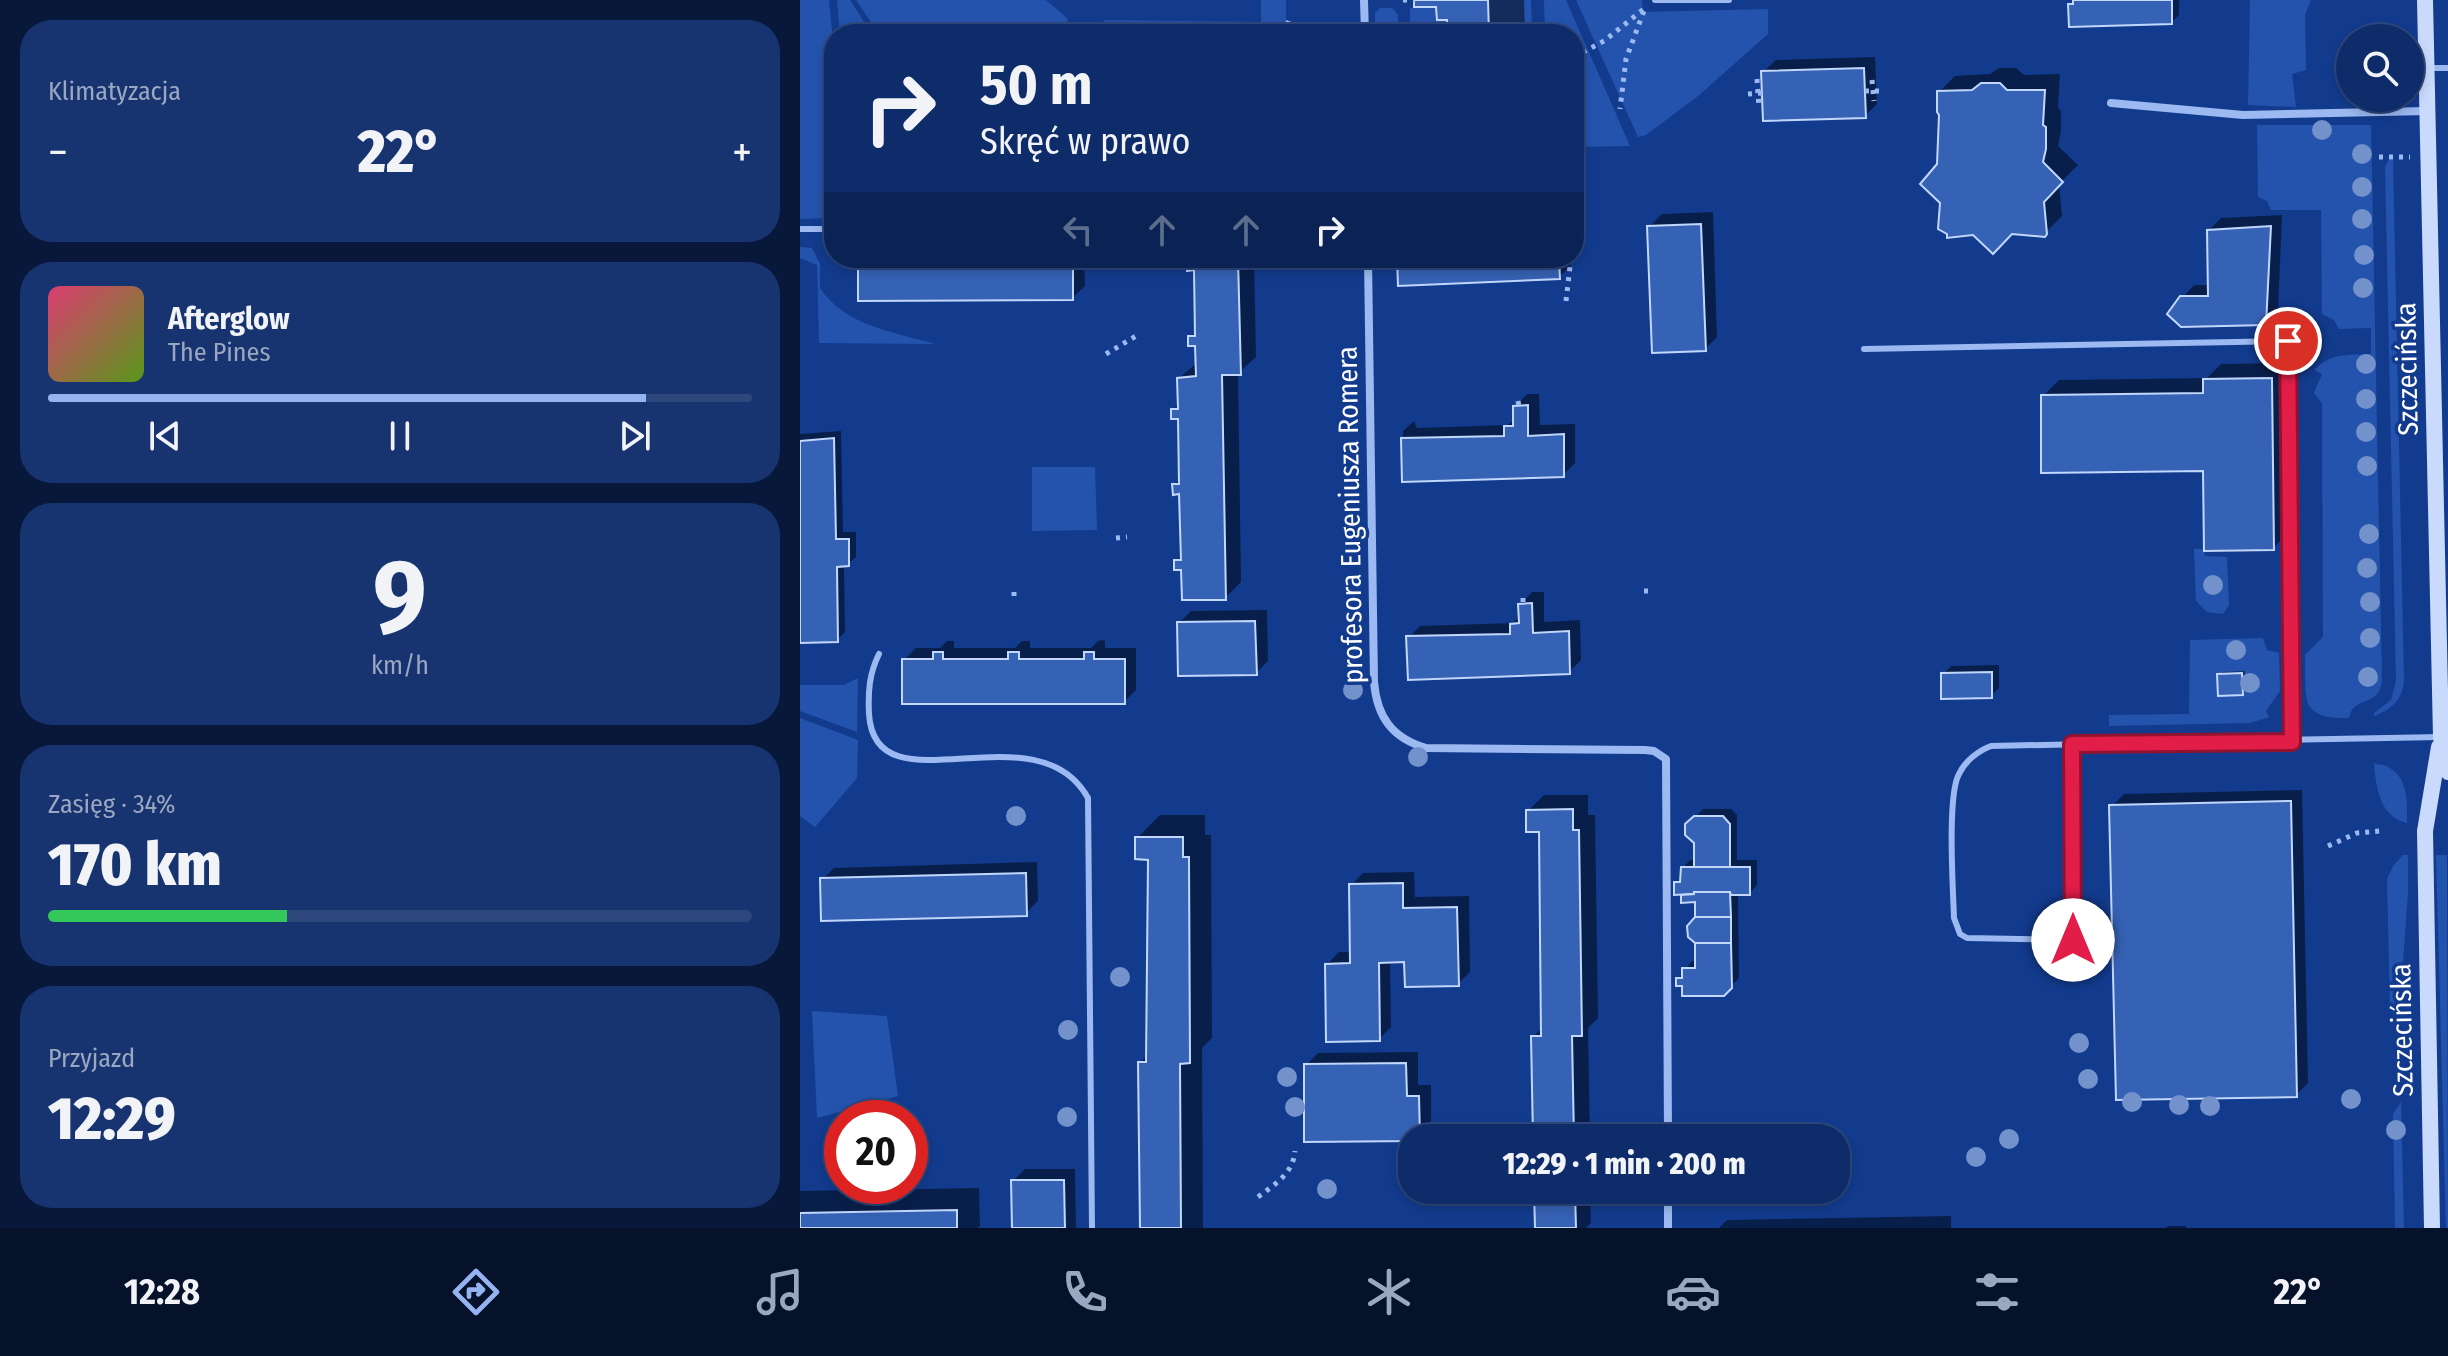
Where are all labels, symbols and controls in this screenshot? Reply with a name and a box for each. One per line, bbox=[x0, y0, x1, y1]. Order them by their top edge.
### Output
map controls bbox=[2336, 24, 2424, 112]
button: search bbox=[2336, 24, 2424, 112]
text: 50 m bbox=[980, 52, 1092, 119]
icon: right bbox=[848, 56, 952, 160]
text: Klimatyzacja bbox=[48, 76, 181, 107]
text: 22° bbox=[358, 116, 442, 188]
text: Skręć w prawo bbox=[980, 120, 1190, 164]
text: − bbox=[48, 126, 68, 179]
text: + bbox=[732, 126, 752, 179]
icon: left bbox=[1056, 208, 1100, 252]
icon: ahead bbox=[1140, 208, 1184, 252]
icon: ahead bbox=[1224, 208, 1268, 252]
icon: right bbox=[1308, 208, 1352, 252]
text: Afterglow bbox=[168, 301, 290, 337]
street label: Szczecińska bbox=[2389, 302, 2425, 436]
pin bbox=[2254, 307, 2322, 375]
icon: arrive bbox=[2266, 319, 2310, 363]
text: The Pines bbox=[168, 337, 271, 368]
street label: profesora Eugeniusza Romera bbox=[1331, 346, 1369, 684]
icon: previous bbox=[143, 414, 187, 458]
icon: pause bbox=[378, 414, 422, 458]
icon: next bbox=[613, 414, 657, 458]
text: 9 bbox=[373, 535, 427, 660]
text: km/h bbox=[371, 650, 429, 681]
text: Zasięg · 34% bbox=[48, 789, 175, 820]
text: 170 km bbox=[48, 829, 222, 901]
position arrow bbox=[2031, 898, 2115, 982]
street label: Szczecińska bbox=[2384, 963, 2420, 1097]
text: Przyjazd bbox=[48, 1043, 135, 1074]
text: 12:29 bbox=[48, 1083, 176, 1155]
speed limit sign: 20 bbox=[824, 1100, 928, 1204]
text: 12:29 · 1 min · 200 m bbox=[1502, 1146, 1746, 1182]
icon: directions bbox=[448, 1264, 504, 1320]
icon: music bbox=[752, 1264, 808, 1320]
icon: phone bbox=[1057, 1264, 1113, 1320]
icon: climate bbox=[1361, 1264, 1417, 1320]
icon: car bbox=[1665, 1264, 1721, 1320]
icon: filters bbox=[1969, 1264, 2025, 1320]
text: 12:28 bbox=[124, 1270, 200, 1314]
text: 22° bbox=[2274, 1270, 2324, 1314]

